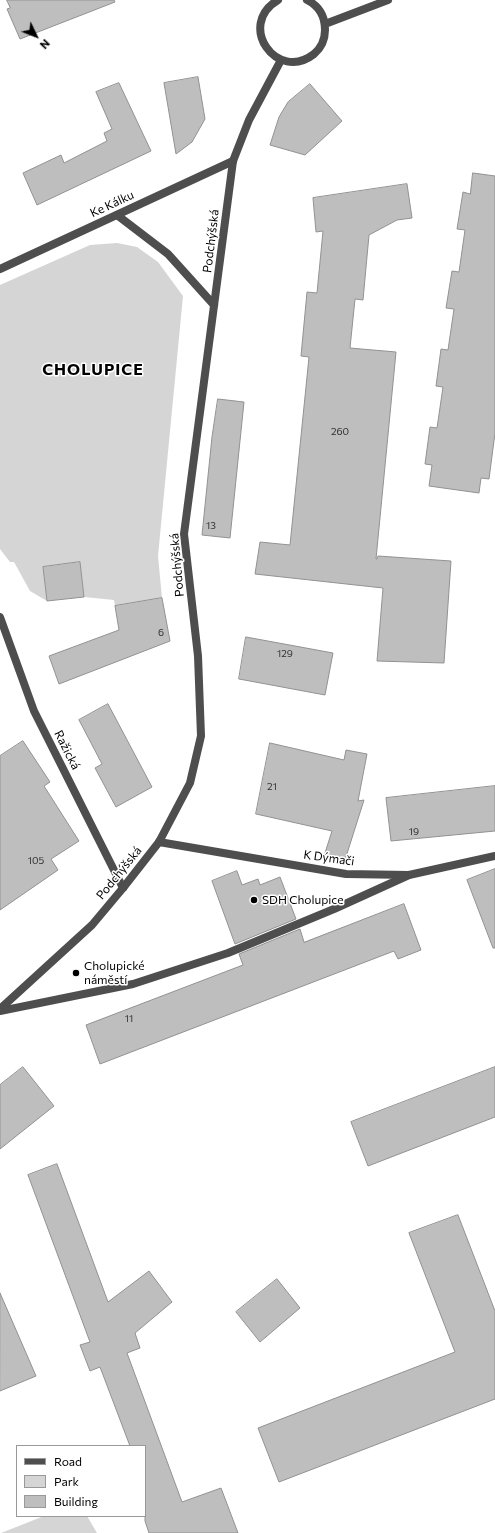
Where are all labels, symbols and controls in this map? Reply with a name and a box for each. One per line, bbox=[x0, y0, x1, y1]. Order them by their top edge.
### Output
north arrow bbox=[16, 16, 56, 56]
text: N bbox=[38, 37, 53, 52]
street label: Ke Kálku bbox=[88, 188, 136, 220]
street label: Podchýšská bbox=[200, 208, 222, 274]
district label: CHOLUPICE bbox=[42, 360, 144, 380]
house number: 260 bbox=[331, 426, 349, 438]
house number: 13 bbox=[206, 520, 216, 532]
street label: Podchýšská bbox=[167, 533, 187, 597]
house number: 6 bbox=[158, 627, 164, 639]
house number: 129 bbox=[277, 648, 293, 660]
street label: Ražická bbox=[51, 728, 83, 772]
house number: 21 bbox=[267, 781, 277, 793]
house number: 19 bbox=[409, 826, 419, 838]
street label: Podchýšská bbox=[93, 844, 145, 902]
street label: K Dýmači bbox=[303, 847, 355, 869]
house number: 105 bbox=[28, 855, 44, 867]
place label: SDH Cholupice bbox=[262, 893, 344, 907]
marker: SDH Cholupice bbox=[249, 895, 259, 905]
place label: Cholupické náměstí bbox=[84, 959, 145, 987]
marker: Cholupické náměstí bbox=[71, 968, 81, 978]
house number: 11 bbox=[125, 1013, 133, 1025]
legend bbox=[16, 1445, 146, 1517]
text: Road bbox=[54, 1454, 82, 1468]
text: Park bbox=[54, 1474, 79, 1488]
text: Building bbox=[54, 1494, 98, 1508]

